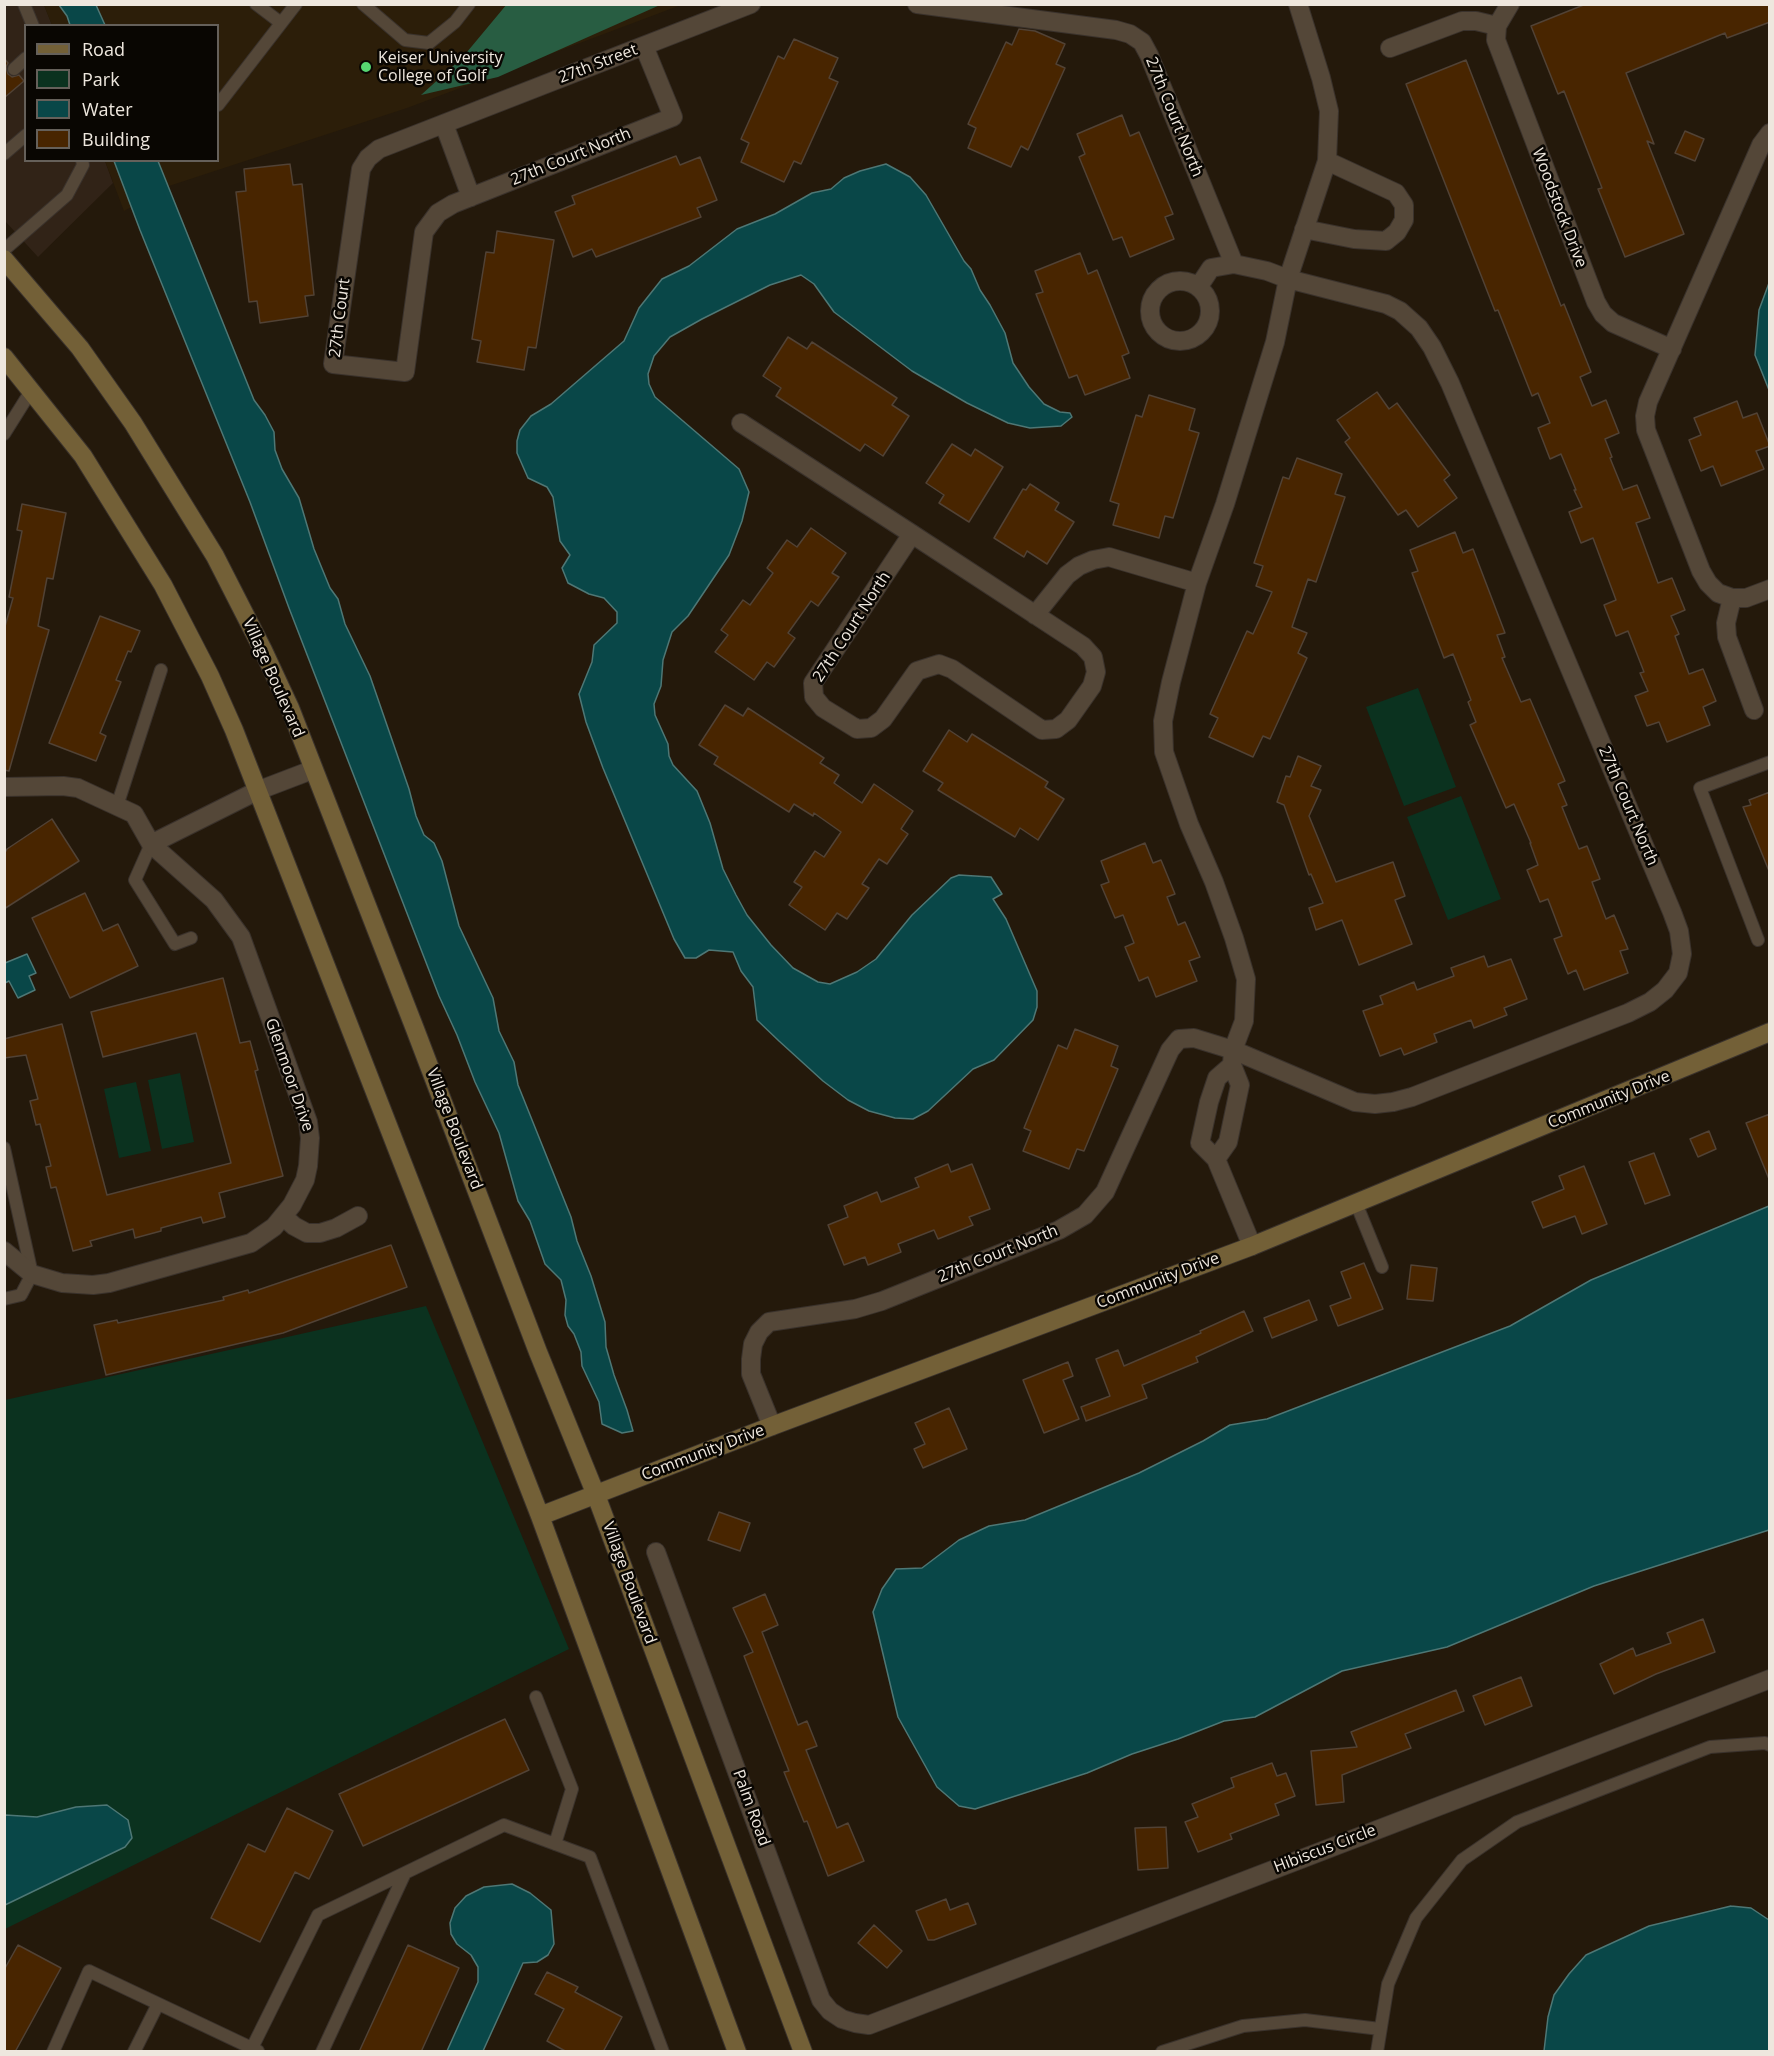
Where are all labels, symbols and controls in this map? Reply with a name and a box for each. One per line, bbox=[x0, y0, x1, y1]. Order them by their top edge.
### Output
legend bbox=[24, 24, 219, 162]
text: Road bbox=[82, 37, 125, 61]
street label: 27th Street bbox=[556, 40, 640, 88]
place label: Keiser University College of Golf bbox=[378, 48, 503, 86]
street label: 27th Court North bbox=[1141, 54, 1207, 180]
marker: Keiser University College of Golf bbox=[359, 60, 373, 74]
text: Park bbox=[82, 67, 120, 91]
text: Water bbox=[82, 97, 133, 121]
street label: 27th Court North bbox=[508, 124, 634, 190]
text: Building bbox=[82, 127, 150, 151]
street label: Woodstock Drive bbox=[1527, 146, 1591, 270]
street label: 27th Court bbox=[326, 277, 354, 359]
street label: 27th Court North bbox=[809, 568, 895, 686]
street label: Village Boulevard bbox=[238, 615, 308, 741]
street label: 27th Court North bbox=[1594, 744, 1662, 868]
street label: Glenmoor Drive bbox=[261, 1016, 317, 1134]
street label: Village Boulevard bbox=[422, 1066, 486, 1192]
street label: Community Drive bbox=[1545, 1067, 1673, 1133]
street label: 27th Court North bbox=[935, 1221, 1061, 1287]
street label: Community Drive bbox=[1094, 1249, 1222, 1313]
street label: Community Drive bbox=[639, 1421, 767, 1485]
street label: Village Boulevard bbox=[598, 1519, 660, 1647]
street label: Palm Road bbox=[728, 1767, 774, 1849]
street label: Hibiscus Circle bbox=[1271, 1821, 1379, 1877]

